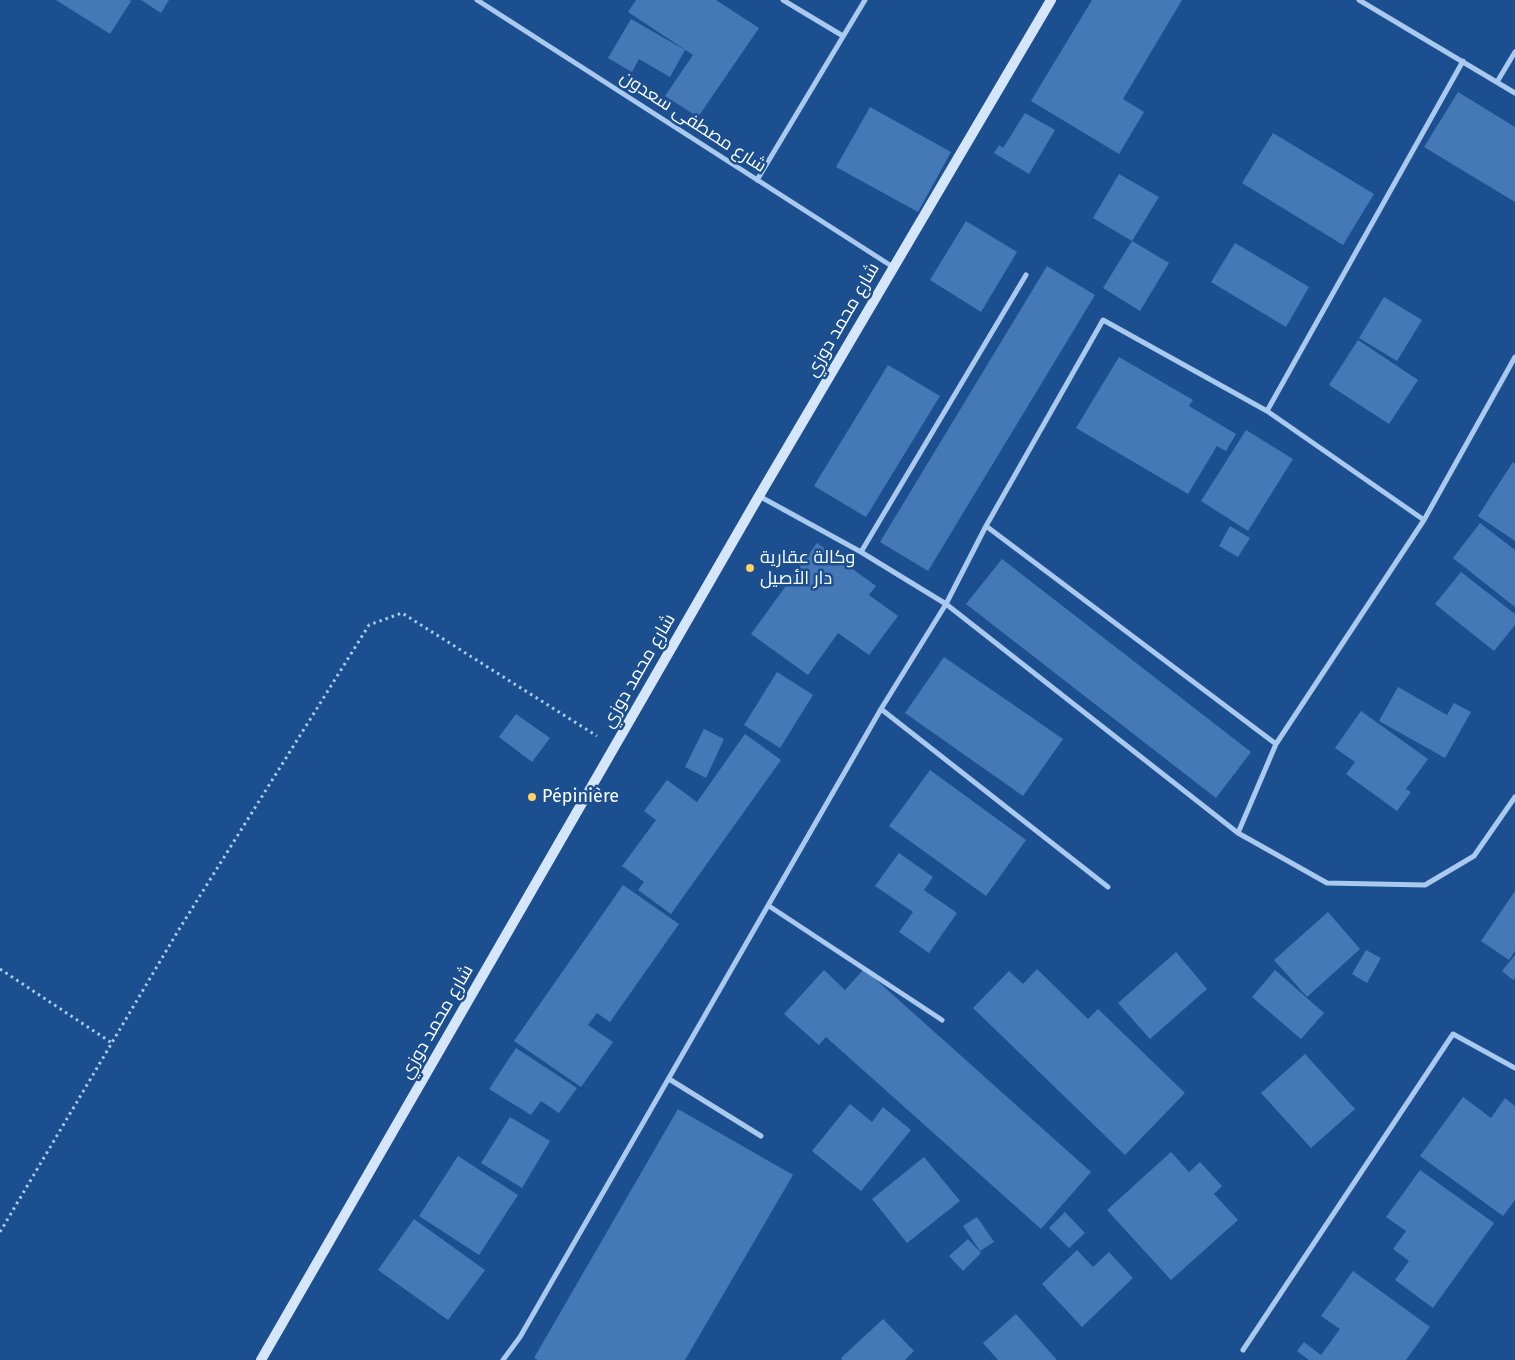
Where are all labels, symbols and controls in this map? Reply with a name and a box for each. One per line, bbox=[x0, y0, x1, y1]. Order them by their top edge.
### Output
street label: شارع مصطفى سعدون bbox=[616, 67, 770, 177]
street label: شارع محمد دوزي bbox=[802, 259, 884, 381]
place label: وكالة عقارية دار الأصيل bbox=[760, 547, 855, 590]
marker: وكالة عقارية دار الأصيل bbox=[744, 562, 756, 574]
street label: شارع محمد دوزي bbox=[598, 610, 680, 732]
place label: Pépinière bbox=[542, 786, 619, 808]
marker: Pépinière bbox=[526, 791, 538, 803]
street label: شارع محمد دوزي bbox=[396, 961, 478, 1083]

